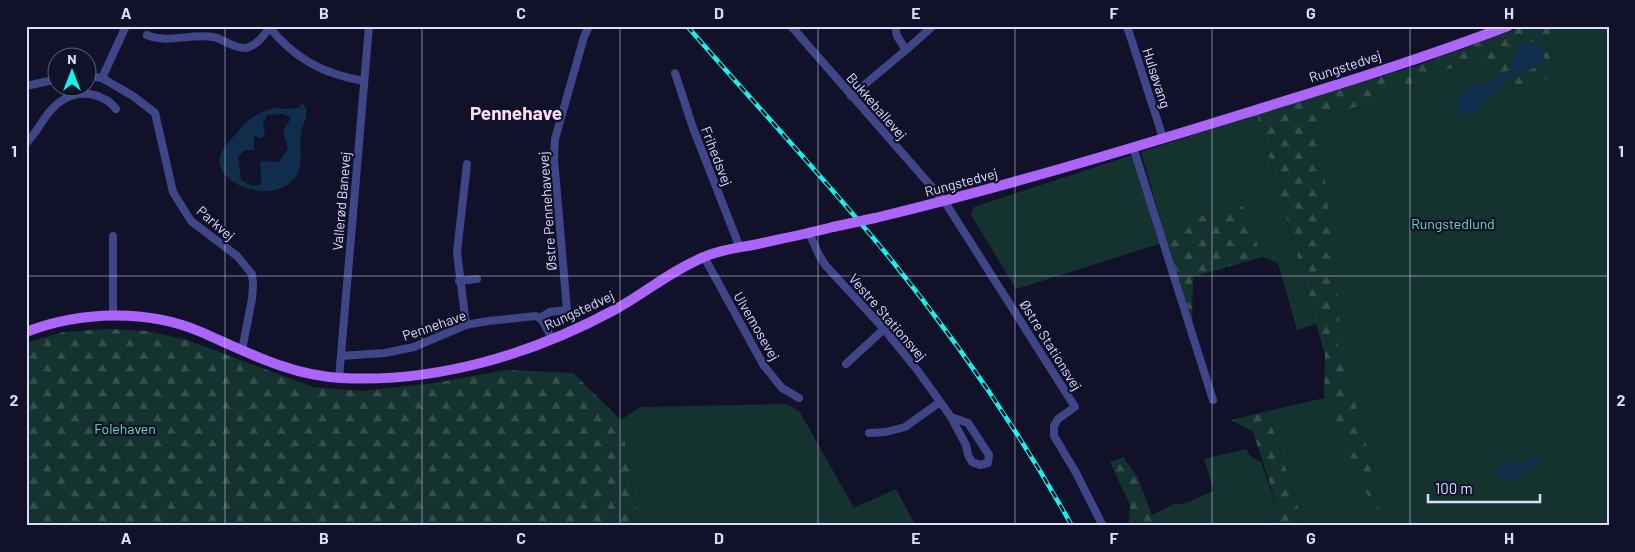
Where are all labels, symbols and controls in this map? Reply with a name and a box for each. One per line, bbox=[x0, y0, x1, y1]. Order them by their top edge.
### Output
text: A bbox=[121, 3, 132, 22]
text: B bbox=[319, 3, 329, 22]
text: C bbox=[516, 3, 526, 22]
text: D bbox=[714, 3, 724, 22]
text: E bbox=[911, 3, 921, 22]
text: F bbox=[1110, 3, 1119, 22]
text: G bbox=[1306, 3, 1316, 22]
text: H bbox=[1504, 3, 1514, 22]
street label: Hulsøvang bbox=[1139, 46, 1175, 110]
street label: Rungstedvej bbox=[1307, 46, 1383, 86]
north arrow bbox=[48, 48, 98, 98]
text: N bbox=[67, 50, 77, 67]
street label: Bukkeballevej bbox=[843, 69, 911, 143]
district label: Pennehave bbox=[470, 101, 562, 124]
street label: Frihedsvej bbox=[698, 124, 736, 188]
text: 1 bbox=[11, 141, 17, 160]
text: 1 bbox=[1618, 141, 1624, 160]
street label: Vallerød Banevej bbox=[328, 151, 354, 251]
street label: Østre Pennehavevej bbox=[534, 151, 560, 271]
street label: Rungstedvej bbox=[923, 164, 999, 200]
street label: Parkvej bbox=[194, 202, 238, 244]
park label: Rungstedlund bbox=[1411, 215, 1495, 232]
street label: Vestre Stationsvej bbox=[846, 270, 930, 364]
street label: Rungstedvej bbox=[541, 286, 617, 334]
street label: Ulvemosevej bbox=[730, 289, 784, 363]
street label: Østre Stationsvej bbox=[1016, 297, 1086, 393]
street label: Pennehave bbox=[400, 306, 468, 344]
text: 2 bbox=[10, 390, 19, 409]
text: 2 bbox=[1617, 390, 1626, 409]
park label: Folehaven bbox=[94, 420, 156, 437]
scale bar bbox=[1428, 472, 1540, 504]
text: 100 m bbox=[1435, 479, 1473, 497]
text: A bbox=[121, 528, 132, 547]
text: B bbox=[319, 528, 329, 547]
text: C bbox=[516, 528, 526, 547]
text: D bbox=[714, 528, 724, 547]
text: E bbox=[911, 528, 921, 547]
text: F bbox=[1110, 528, 1119, 547]
text: G bbox=[1306, 528, 1316, 547]
text: H bbox=[1504, 528, 1514, 547]

